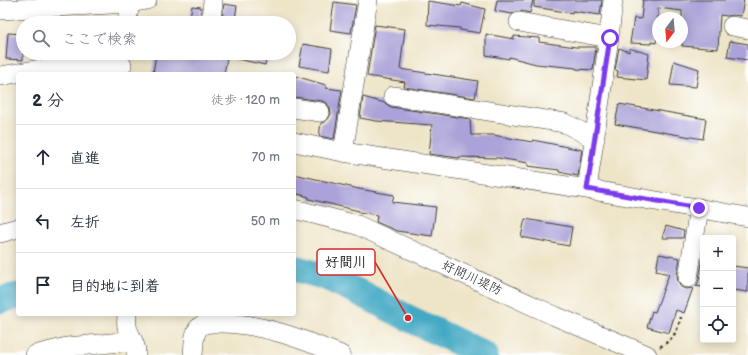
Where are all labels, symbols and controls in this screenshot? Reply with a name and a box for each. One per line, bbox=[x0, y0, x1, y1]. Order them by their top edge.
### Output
north arrow bbox=[652, 12, 688, 48]
search box bbox=[16, 16, 296, 60]
icon: search bbox=[30, 27, 52, 49]
route start bbox=[601, 29, 619, 47]
text: ここで検索 bbox=[62, 30, 137, 49]
text: 2 分 bbox=[32, 91, 64, 111]
text: 徒歩 · 120 m bbox=[211, 92, 280, 108]
icon: ahead bbox=[32, 146, 54, 168]
text: 直進 bbox=[70, 149, 100, 168]
text: 70 m bbox=[252, 149, 280, 165]
route end bbox=[690, 199, 708, 217]
icon: left bbox=[32, 210, 54, 232]
text: 左折 bbox=[70, 213, 100, 232]
text: 50 m bbox=[251, 213, 280, 229]
map controls bbox=[700, 235, 736, 343]
button: + bbox=[700, 235, 736, 271]
callout: 好間川 bbox=[317, 249, 375, 275]
text: 好間川 bbox=[325, 254, 367, 271]
street label: 好間川堤防 bbox=[439, 257, 505, 299]
button: − bbox=[700, 271, 736, 307]
icon: arrive bbox=[32, 274, 54, 296]
text: 目的地に到着 bbox=[70, 277, 160, 296]
button: locate bbox=[700, 307, 736, 343]

